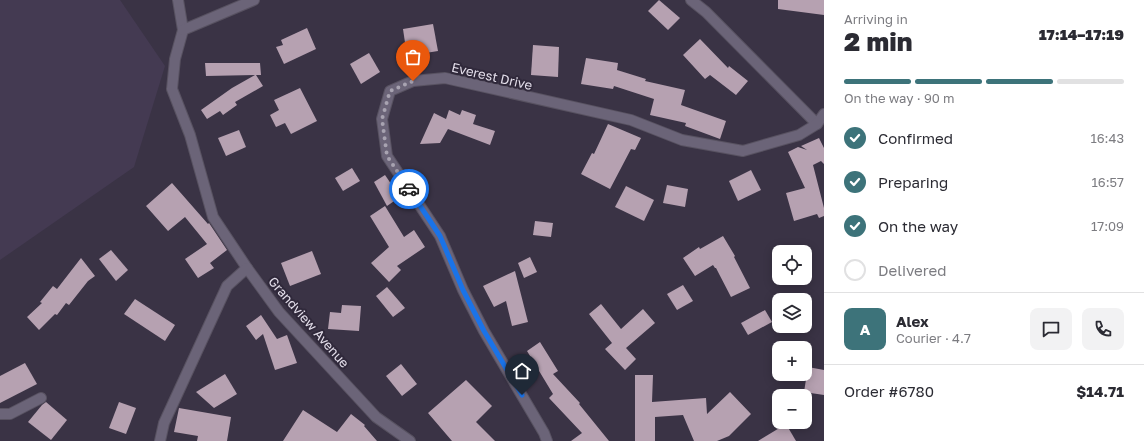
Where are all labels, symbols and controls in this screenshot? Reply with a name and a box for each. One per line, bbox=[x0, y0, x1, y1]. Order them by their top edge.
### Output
text: Arriving in bbox=[844, 11, 908, 27]
text: 17:14–17:19 bbox=[1039, 25, 1124, 43]
text: 2 min bbox=[844, 26, 912, 57]
pin bbox=[396, 40, 430, 81]
icon: bag bbox=[402, 46, 424, 68]
street label: Everest Drive bbox=[450, 59, 534, 93]
text: On the way · 90 m bbox=[844, 90, 955, 106]
icon: check bbox=[844, 127, 866, 149]
text: Confirmed bbox=[878, 129, 953, 147]
text: 16:43 bbox=[1090, 130, 1124, 146]
courier bbox=[389, 169, 429, 209]
icon: check bbox=[844, 171, 866, 193]
text: Preparing bbox=[878, 173, 948, 191]
text: 16:57 bbox=[1091, 174, 1124, 190]
icon: car bbox=[398, 178, 420, 200]
icon: check bbox=[844, 215, 866, 237]
text: On the way bbox=[878, 217, 958, 235]
text: 17:09 bbox=[1091, 218, 1124, 234]
map controls bbox=[772, 245, 812, 429]
button: locate bbox=[772, 245, 812, 285]
text: Delivered bbox=[878, 261, 946, 279]
street label: Grandview Avenue bbox=[265, 273, 353, 371]
button: layers bbox=[772, 293, 812, 333]
button: chat bbox=[1030, 308, 1072, 350]
button: phone bbox=[1082, 308, 1124, 350]
text: Alex bbox=[896, 312, 929, 330]
text: A bbox=[860, 320, 870, 338]
text: Courier · 4.7 bbox=[896, 330, 971, 346]
button: + bbox=[772, 341, 812, 381]
pin bbox=[505, 354, 539, 395]
icon: home bbox=[511, 360, 533, 382]
text: Order #6780 bbox=[844, 382, 934, 400]
text: $14.71 bbox=[1076, 382, 1124, 400]
button: − bbox=[772, 389, 812, 429]

